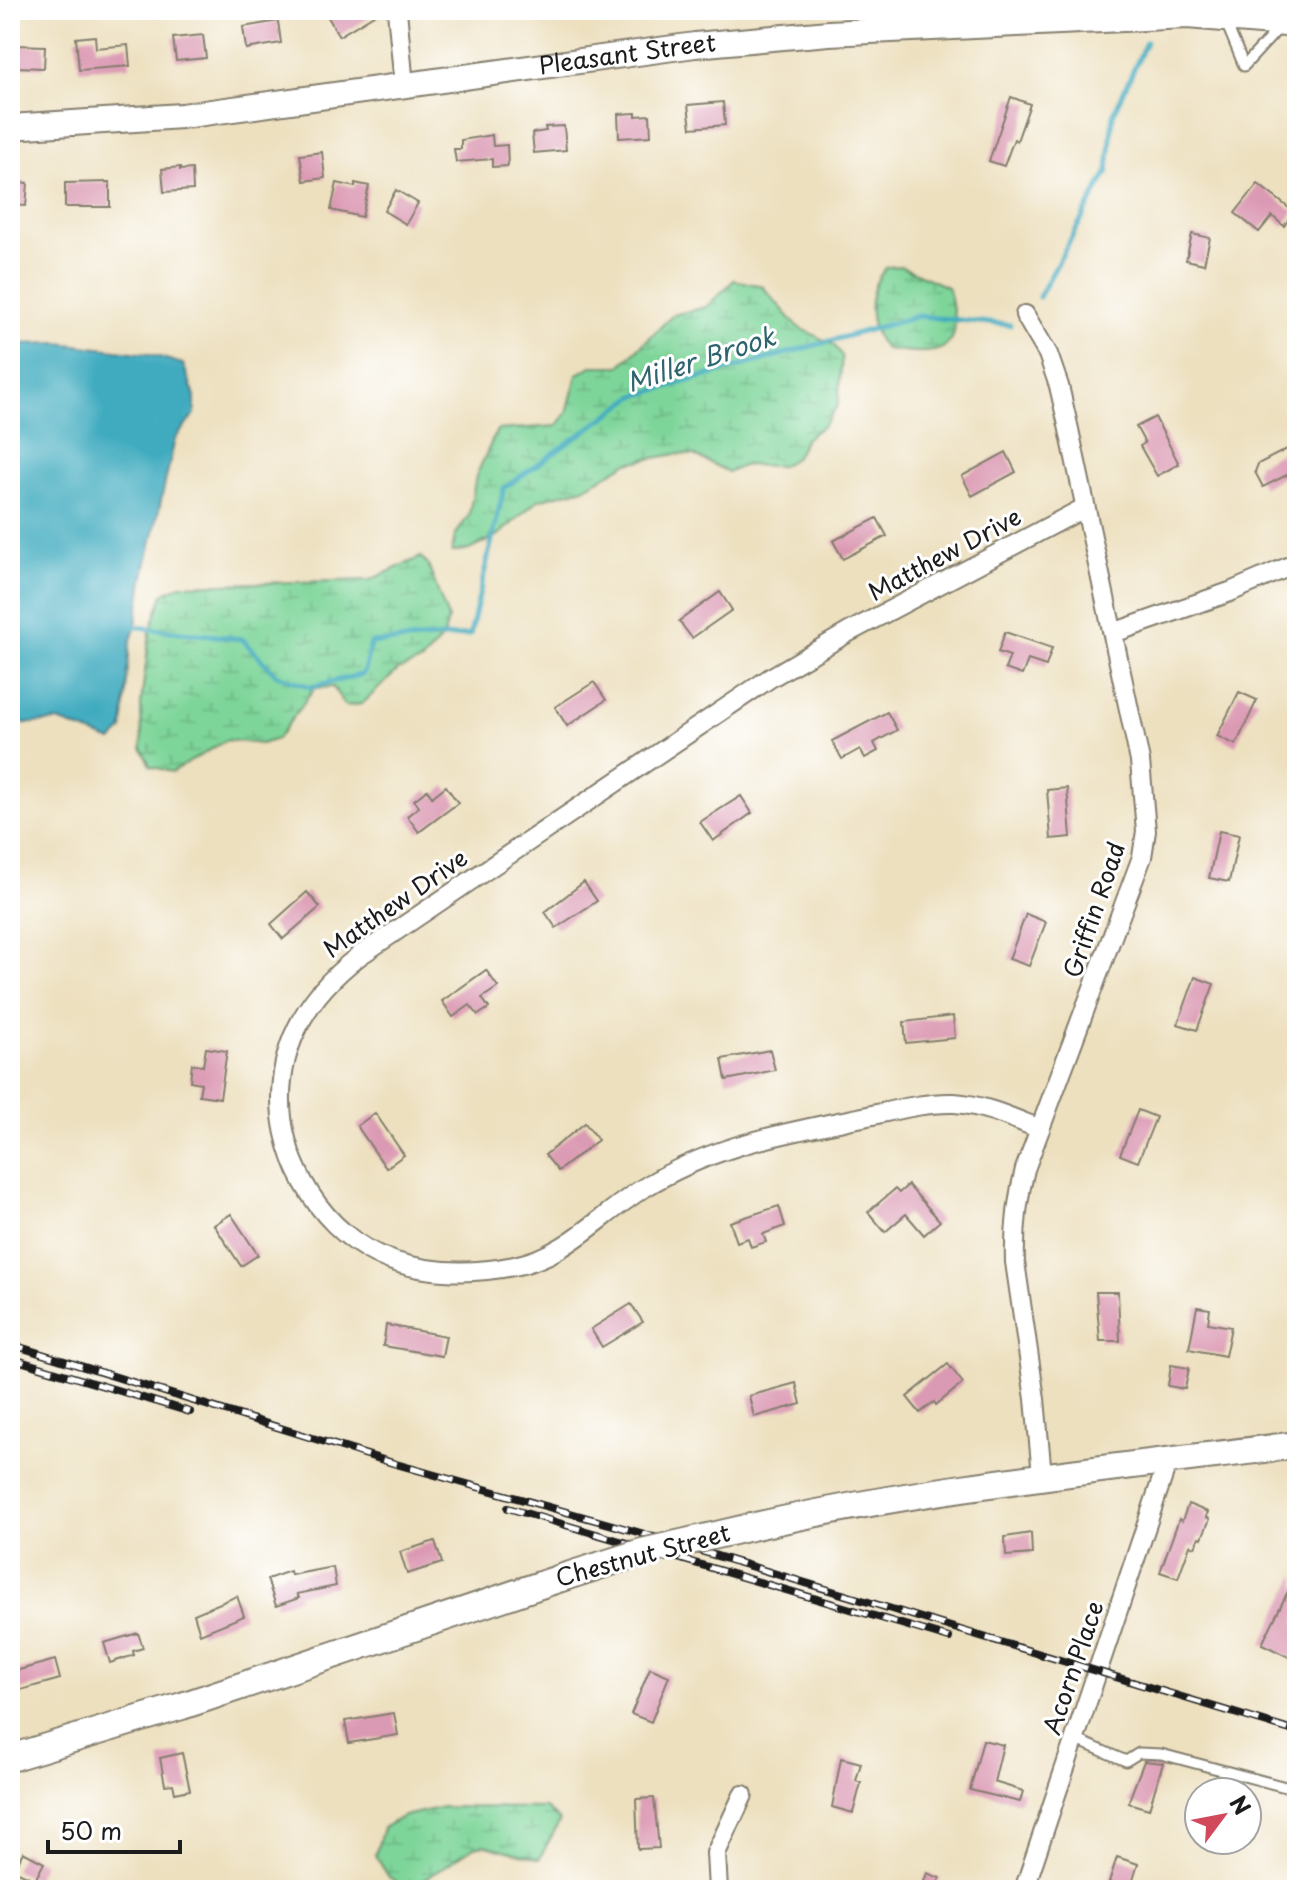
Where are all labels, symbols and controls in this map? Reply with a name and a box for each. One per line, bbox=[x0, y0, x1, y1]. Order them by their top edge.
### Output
street label: Pleasant Street bbox=[536, 23, 717, 82]
water label: Miller Brook bbox=[621, 316, 781, 401]
street label: Matthew Drive bbox=[861, 498, 1027, 609]
street label: Griffin Road bbox=[1053, 837, 1133, 982]
street label: Matthew Drive bbox=[315, 839, 474, 966]
street label: Chestnut Street bbox=[551, 1513, 734, 1595]
street label: Acorn Place bbox=[1032, 1596, 1112, 1739]
north arrow bbox=[1183, 1776, 1263, 1856]
text: N bbox=[1223, 1788, 1260, 1821]
scale bar bbox=[48, 1804, 180, 1854]
text: 50 m bbox=[60, 1812, 122, 1848]

